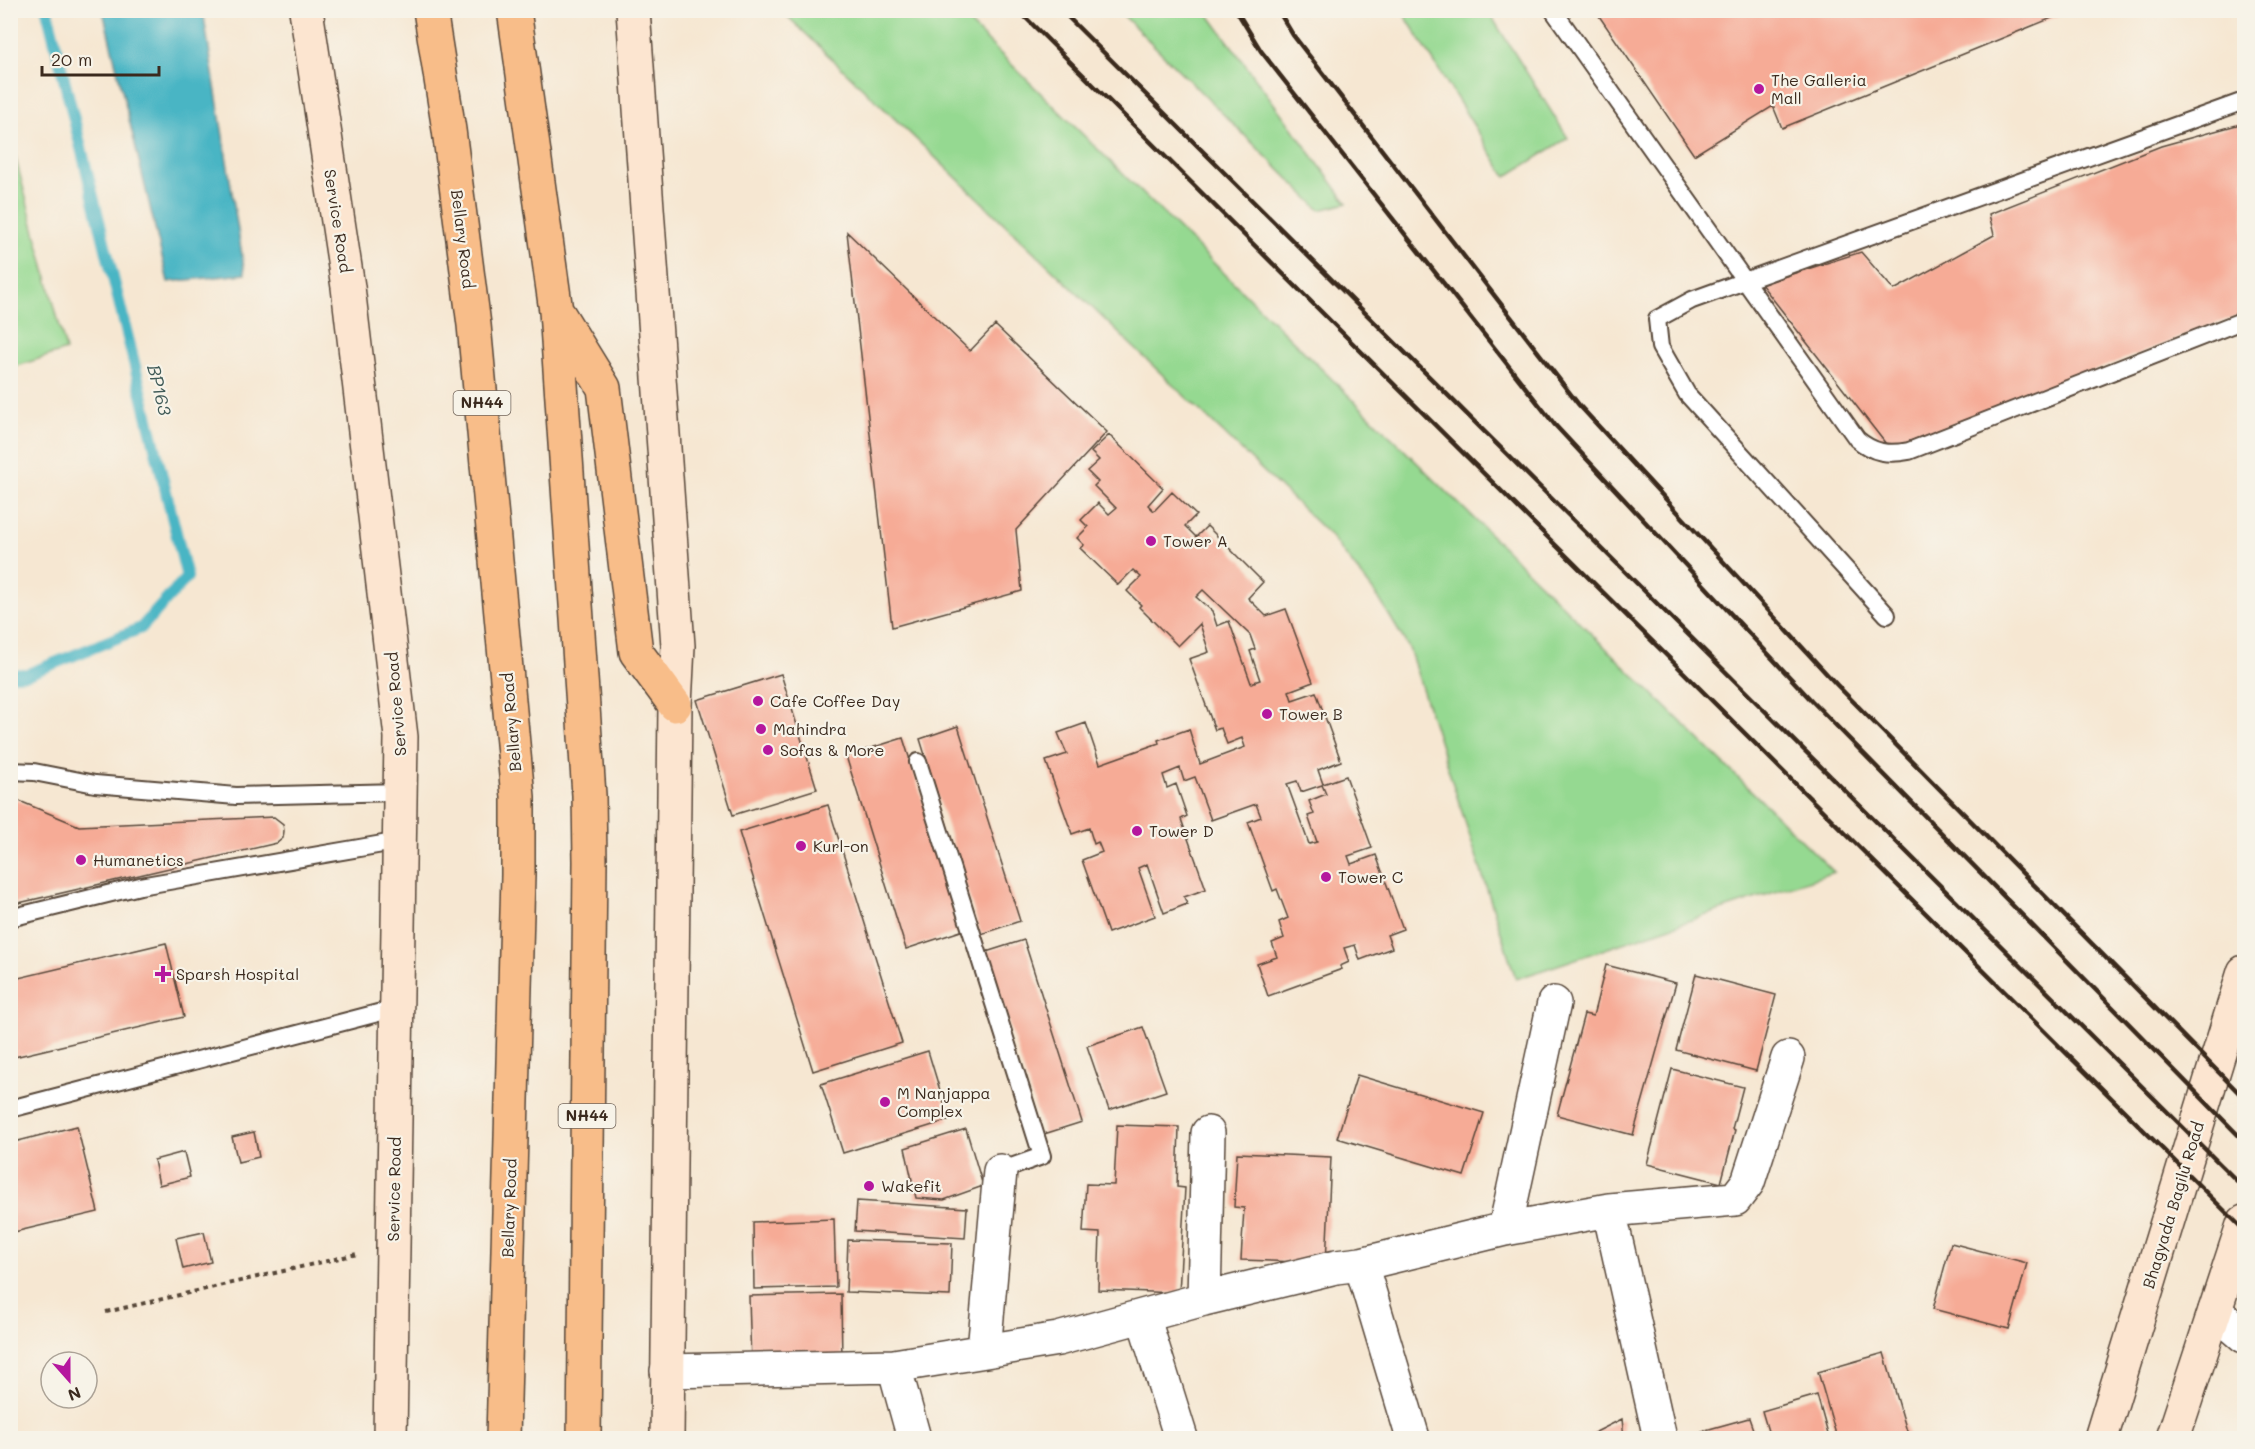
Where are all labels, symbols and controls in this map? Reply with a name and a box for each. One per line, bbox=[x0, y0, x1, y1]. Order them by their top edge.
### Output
scale bar bbox=[42, 39, 159, 77]
text: 20 m bbox=[51, 47, 92, 71]
place label: The Galleria Mall bbox=[1771, 69, 1867, 108]
marker: The Galleria Mall bbox=[1752, 82, 1766, 96]
street label: Service Road bbox=[320, 168, 357, 274]
street label: Bellary Road bbox=[447, 188, 480, 289]
water label: BP163 bbox=[142, 362, 178, 418]
road number: NH44 bbox=[454, 391, 510, 415]
place label: Tower A bbox=[1163, 530, 1228, 551]
marker: Tower A bbox=[1144, 534, 1158, 548]
street label: Service Road bbox=[380, 651, 411, 757]
street label: Bellary Road bbox=[496, 672, 525, 772]
place label: Cafe Coffee Day bbox=[770, 690, 900, 711]
marker: Cafe Coffee Day bbox=[751, 694, 765, 708]
place label: Tower B bbox=[1279, 703, 1343, 724]
marker: Tower B bbox=[1260, 707, 1274, 721]
place label: Mahindra bbox=[773, 718, 847, 739]
marker: Mahindra bbox=[754, 722, 768, 736]
place label: Sofas & More bbox=[780, 739, 884, 760]
marker: Sofas & More bbox=[761, 743, 775, 757]
place label: Tower D bbox=[1149, 820, 1214, 841]
marker: Tower D bbox=[1130, 824, 1144, 838]
place label: Kurl-on bbox=[813, 835, 869, 856]
marker: Kurl-on bbox=[794, 839, 808, 853]
place label: Humanetics bbox=[93, 849, 184, 870]
marker: Humanetics bbox=[74, 853, 88, 867]
place label: Tower C bbox=[1338, 866, 1403, 887]
marker: Tower C bbox=[1319, 870, 1333, 884]
place label: Sparsh Hospital bbox=[176, 963, 299, 984]
marker: Sparsh Hospital bbox=[154, 965, 172, 983]
place label: M Nanjappa Complex bbox=[897, 1082, 991, 1121]
marker: M Nanjappa Complex bbox=[878, 1095, 892, 1109]
road number: NH44 bbox=[558, 1104, 616, 1128]
street label: Bhagyada Bagilu Road bbox=[2137, 1119, 2208, 1291]
street label: Service Road bbox=[382, 1137, 405, 1241]
street label: Bellary Road bbox=[496, 1158, 521, 1258]
place label: Wakefit bbox=[881, 1175, 942, 1196]
marker: Wakefit bbox=[862, 1179, 876, 1193]
north arrow bbox=[39, 1350, 99, 1410]
text: N bbox=[65, 1382, 84, 1406]

